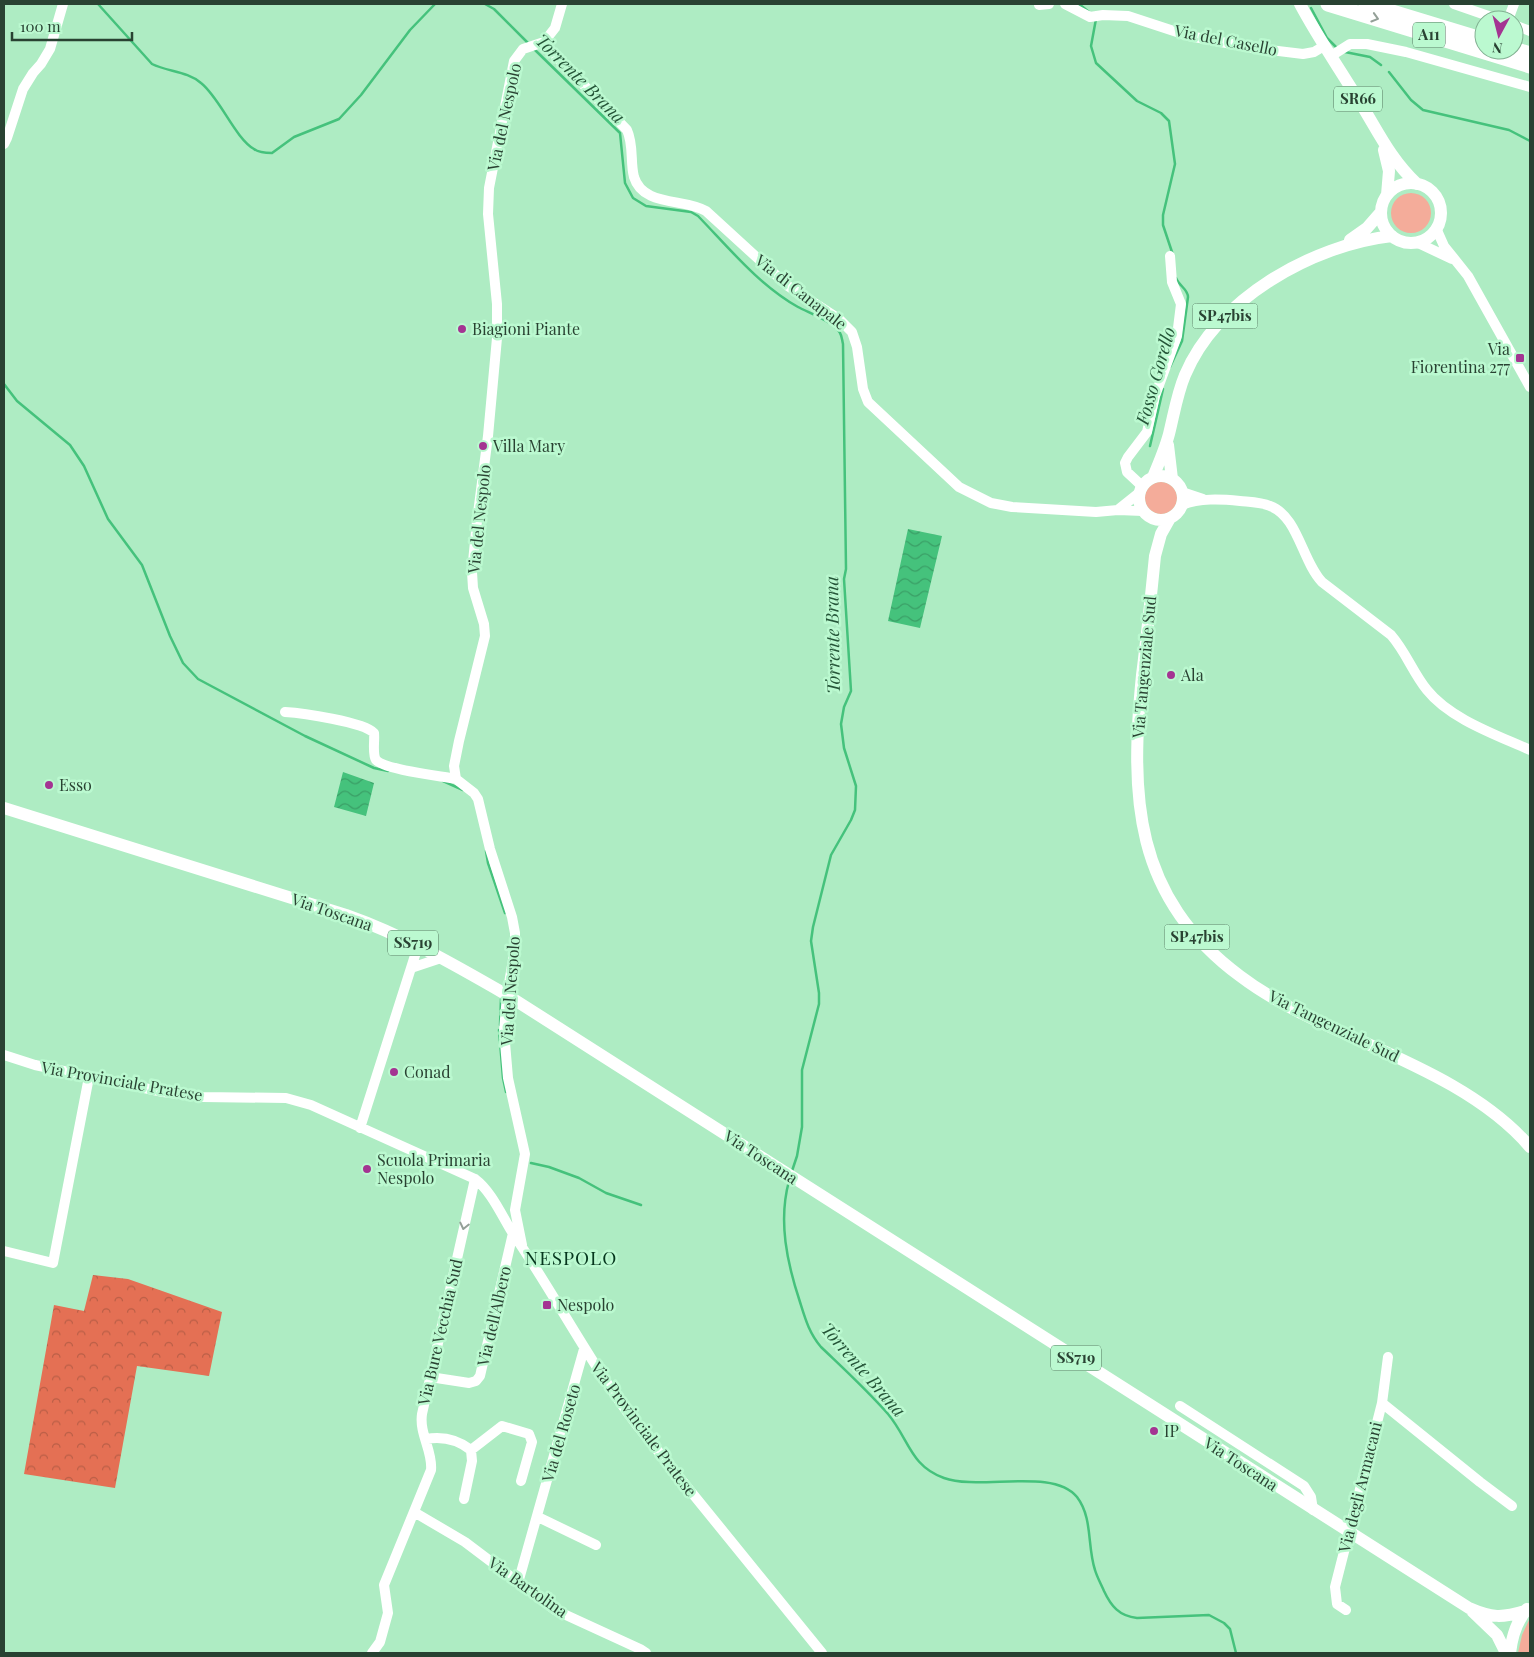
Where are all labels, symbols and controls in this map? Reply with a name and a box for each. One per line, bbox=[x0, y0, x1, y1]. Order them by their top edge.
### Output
scale bar bbox=[12, 10, 132, 42]
north arrow bbox=[1474, 10, 1524, 60]
one-way arrow bbox=[1370, 12, 1378, 22]
text: 100 m bbox=[20, 16, 61, 36]
street label: Via del Casello bbox=[1172, 19, 1279, 60]
road number: A11 bbox=[1413, 22, 1445, 48]
water label: Torrente Brana bbox=[531, 28, 631, 128]
text: N bbox=[1491, 38, 1504, 58]
street label: Via del Nespolo bbox=[482, 61, 525, 174]
road number: SR66 bbox=[1334, 86, 1382, 112]
street label: Via di Canapale bbox=[751, 249, 851, 334]
road number: SP47bis bbox=[1192, 304, 1258, 328]
place label: Biagioni Piante bbox=[472, 318, 580, 339]
marker: Biagioni Piante bbox=[456, 323, 468, 335]
water label: Fosso Gorello bbox=[1129, 324, 1180, 428]
place label: Via Fiorentina 277 bbox=[1411, 338, 1510, 377]
marker: Via Fiorentina 277 bbox=[1514, 352, 1526, 364]
place label: Villa Mary bbox=[492, 435, 565, 456]
marker: Villa Mary bbox=[477, 440, 489, 452]
street label: Via del Nespolo bbox=[462, 463, 495, 575]
water label: Torrente Brana bbox=[819, 576, 845, 694]
street label: Via Tangenziale Sud bbox=[1127, 595, 1160, 740]
place label: Ala bbox=[1180, 664, 1204, 685]
marker: Ala bbox=[1165, 669, 1177, 681]
place label: Esso bbox=[59, 774, 92, 795]
marker: Esso bbox=[43, 779, 55, 791]
street label: Via Toscana bbox=[288, 888, 375, 935]
road number: SP47bis bbox=[1164, 924, 1230, 950]
road number: SS719 bbox=[388, 930, 438, 956]
street label: Via del Nespolo bbox=[495, 935, 524, 1047]
street label: Via Tangenziale Sud bbox=[1265, 984, 1403, 1066]
street label: Via Provinciale Pratese bbox=[39, 1056, 204, 1105]
place label: Conad bbox=[404, 1061, 451, 1082]
marker: Conad bbox=[388, 1066, 400, 1078]
street label: Via Toscana bbox=[719, 1124, 802, 1188]
place label: Scuola Primaria Nespolo bbox=[377, 1149, 491, 1188]
marker: Scuola Primaria Nespolo bbox=[361, 1163, 373, 1175]
one-way arrow bbox=[459, 1222, 470, 1231]
district label: NESPOLO bbox=[525, 1244, 617, 1270]
street label: Via Bure Vecchia Sud bbox=[412, 1257, 467, 1408]
street label: Via dell'Albero bbox=[472, 1264, 515, 1369]
place label: Nespolo bbox=[557, 1294, 615, 1315]
marker: Nespolo bbox=[541, 1299, 553, 1311]
water label: Torrente Brana bbox=[816, 1317, 911, 1422]
road number: SS719 bbox=[1051, 1346, 1101, 1370]
street label: Via Provinciale Pratese bbox=[586, 1356, 702, 1500]
street label: Via del Roseto bbox=[536, 1381, 585, 1485]
street label: Via degli Armacani bbox=[1333, 1419, 1386, 1555]
place label: IP bbox=[1164, 1420, 1179, 1441]
marker: IP bbox=[1148, 1425, 1160, 1437]
street label: Via Toscana bbox=[1199, 1431, 1282, 1495]
street label: Via Bartolina bbox=[484, 1551, 572, 1622]

